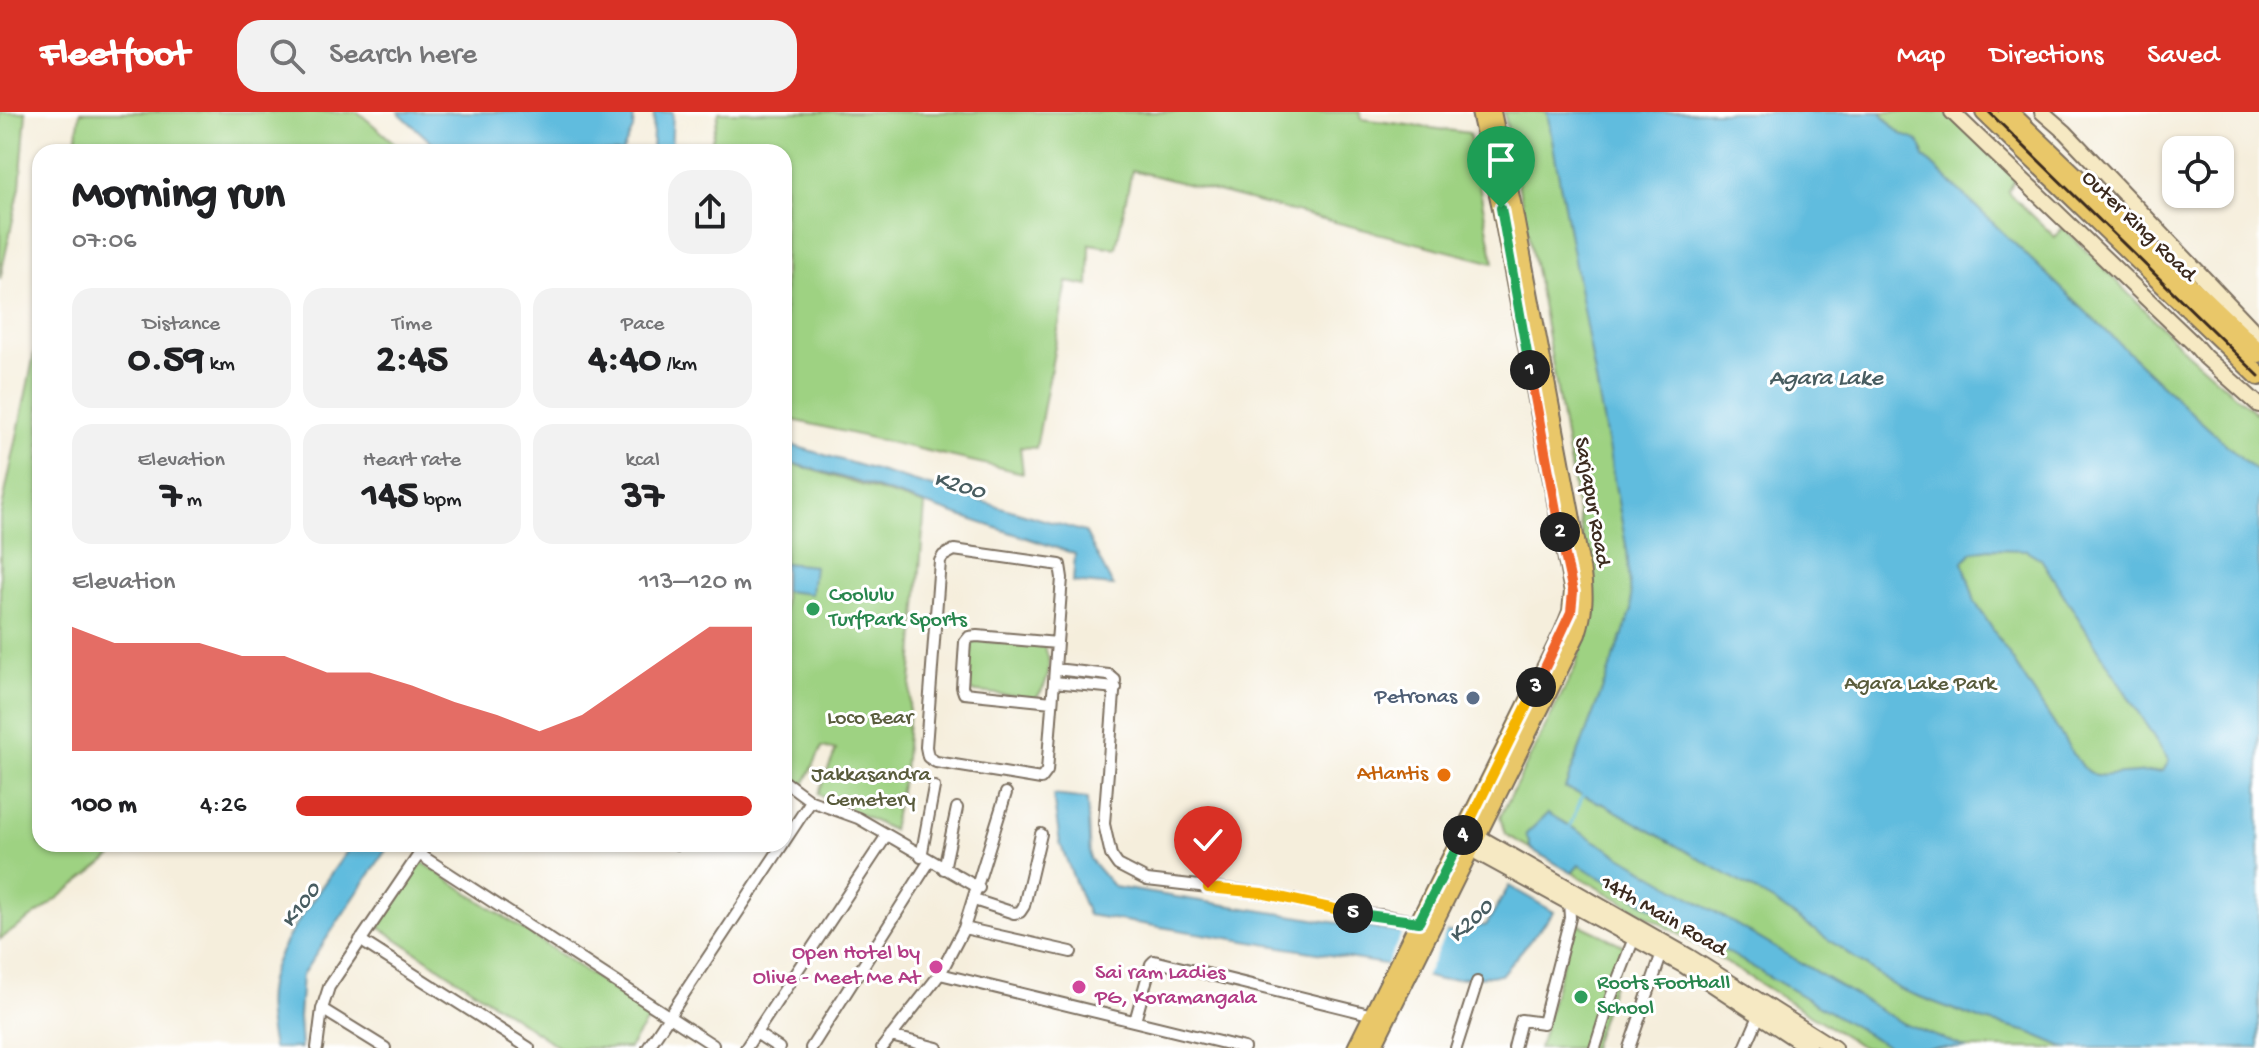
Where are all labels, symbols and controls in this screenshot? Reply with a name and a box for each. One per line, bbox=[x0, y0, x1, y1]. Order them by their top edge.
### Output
search box bbox=[237, 20, 797, 92]
text: Fleetfoot bbox=[40, 34, 189, 78]
icon: search bbox=[265, 34, 309, 78]
text: Search here bbox=[329, 39, 477, 74]
text: Map bbox=[1897, 40, 1945, 73]
text: Directions bbox=[1989, 40, 2103, 73]
text: Saved bbox=[2147, 40, 2219, 73]
pin bbox=[1467, 126, 1535, 208]
map controls bbox=[2162, 136, 2234, 208]
button: locate bbox=[2162, 136, 2234, 208]
icon: arrive bbox=[1479, 138, 1523, 182]
street label: Outer Ring Road bbox=[2075, 166, 2202, 290]
button: share bbox=[668, 170, 752, 254]
text: Morning run bbox=[72, 171, 285, 223]
text: 07:06 bbox=[72, 227, 136, 258]
text: Distance bbox=[142, 312, 220, 338]
text: Time bbox=[392, 312, 432, 338]
text: Pace bbox=[621, 312, 664, 338]
text: 0.59 bbox=[128, 338, 204, 385]
text: 2:45 bbox=[376, 338, 448, 385]
text: 4:40 bbox=[588, 338, 661, 385]
pin: 1 bbox=[1510, 350, 1550, 390]
text: km bbox=[204, 352, 235, 378]
text: /km bbox=[661, 352, 697, 378]
text: 1 bbox=[1526, 357, 1534, 383]
water label: Agara Lake bbox=[1769, 365, 1885, 394]
street label: Sarjapur Road bbox=[1567, 435, 1616, 571]
text: Elevation bbox=[138, 448, 225, 474]
text: Heart rate bbox=[363, 448, 461, 474]
text: kcal bbox=[625, 448, 660, 474]
water label: K200 bbox=[930, 466, 989, 509]
text: 7 bbox=[161, 474, 181, 521]
text: 145 bbox=[362, 474, 418, 521]
text: 37 bbox=[622, 474, 663, 521]
text: m bbox=[181, 488, 202, 514]
text: bpm bbox=[418, 488, 462, 514]
pin: 2 bbox=[1540, 512, 1580, 552]
text: 2 bbox=[1555, 519, 1565, 545]
text: Elevation bbox=[72, 568, 175, 599]
text: 113–120 m bbox=[639, 568, 752, 599]
place label: Coolulu TurfPark Sports bbox=[827, 583, 968, 634]
marker: Coolulu TurfPark Sports bbox=[804, 600, 822, 618]
pin: 3 bbox=[1516, 667, 1556, 707]
park label: Agara Lake Park bbox=[1844, 672, 1998, 698]
text: 3 bbox=[1530, 674, 1542, 700]
place label: Petronas bbox=[1374, 685, 1458, 711]
marker: Petronas bbox=[1464, 689, 1482, 707]
park label: Loco Bear bbox=[827, 706, 915, 732]
place label: Atlantis bbox=[1357, 762, 1429, 788]
park label: Jakkasandra Cemetery bbox=[811, 763, 931, 814]
marker: Atlantis bbox=[1435, 766, 1453, 784]
text: 100 m bbox=[72, 791, 137, 822]
text: 4:26 bbox=[200, 791, 246, 822]
pin bbox=[1174, 806, 1242, 888]
pin: 4 bbox=[1443, 815, 1483, 855]
icon: check bbox=[1186, 818, 1230, 862]
text: 4 bbox=[1458, 822, 1468, 848]
street label: 14th Main Road bbox=[1594, 870, 1732, 965]
water label: K100 bbox=[275, 876, 330, 935]
water label: K200 bbox=[1443, 892, 1502, 951]
pin: 5 bbox=[1333, 893, 1373, 933]
text: 5 bbox=[1347, 900, 1359, 926]
place label: Open Hotel by Olive - Meet Me At bbox=[753, 941, 922, 992]
marker: Open Hotel by Olive - Meet Me At bbox=[927, 958, 945, 976]
place label: Sai ram Ladies PG, Koramangala bbox=[1094, 961, 1258, 1012]
place label: Roots Football School bbox=[1597, 971, 1730, 1022]
marker: Sai ram Ladies PG, Koramangala bbox=[1070, 978, 1088, 996]
marker: Roots Football School bbox=[1572, 988, 1590, 1006]

